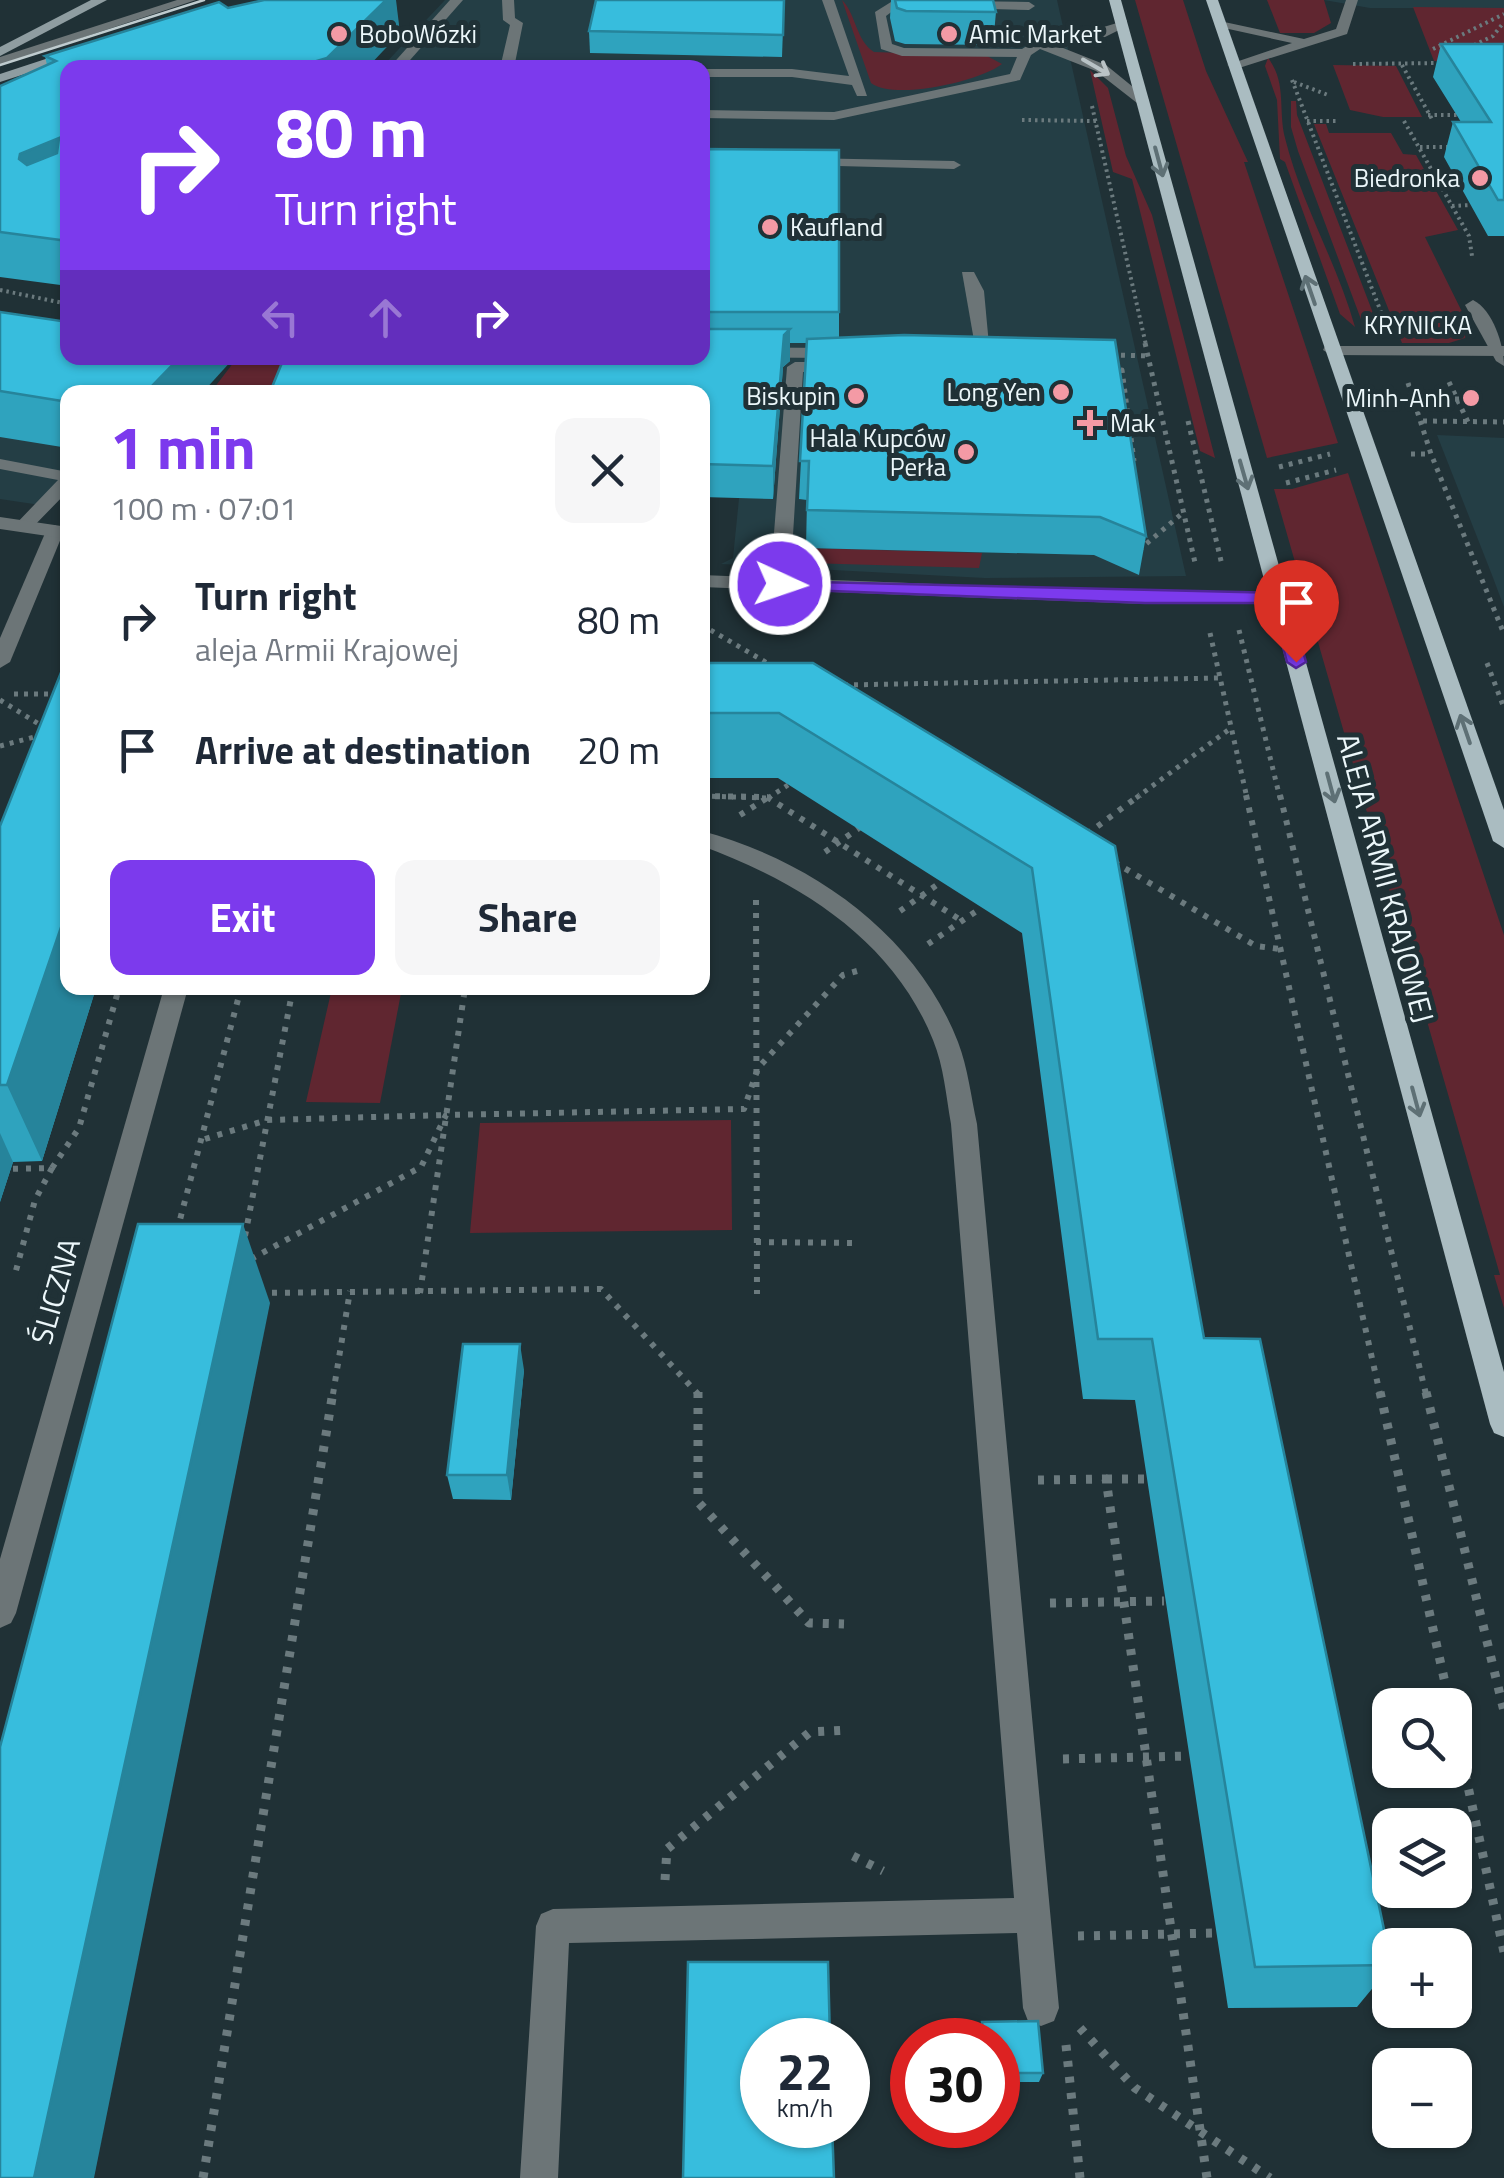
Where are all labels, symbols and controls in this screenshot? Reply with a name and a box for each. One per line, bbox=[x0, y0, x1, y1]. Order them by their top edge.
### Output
place label: BoboWózki bbox=[359, 15, 477, 53]
place label: Amic Market bbox=[969, 15, 1102, 53]
marker: BoboWózki bbox=[328, 23, 350, 45]
marker: Amic Market bbox=[938, 23, 960, 45]
one-way arrow bbox=[1081, 57, 1110, 77]
text: 80 m bbox=[275, 78, 428, 184]
icon: right bbox=[110, 100, 240, 230]
one-way arrow bbox=[1151, 146, 1169, 177]
place label: Biedronka bbox=[1354, 159, 1460, 197]
marker: Biedronka bbox=[1469, 167, 1491, 189]
text: Turn right bbox=[275, 174, 457, 242]
place label: Kaufland bbox=[790, 208, 883, 246]
marker: Kaufland bbox=[759, 216, 781, 238]
one-way arrow bbox=[1300, 276, 1318, 307]
icon: left bbox=[253, 290, 308, 345]
icon: ahead bbox=[358, 290, 413, 345]
icon: right bbox=[463, 290, 518, 345]
street label: KRYNICKA bbox=[1364, 306, 1472, 344]
place label: Long Yen bbox=[946, 373, 1041, 411]
place label: Biskupin bbox=[746, 377, 836, 415]
place label: Minh-Anh bbox=[1345, 379, 1451, 417]
marker: Long Yen bbox=[1050, 381, 1072, 403]
marker: Biskupin bbox=[845, 385, 867, 407]
marker: Minh-Anh bbox=[1460, 387, 1482, 409]
text: 1 min bbox=[110, 401, 256, 492]
place label: Mak bbox=[1110, 404, 1156, 442]
marker: Mak bbox=[1079, 412, 1101, 434]
button: close bbox=[555, 418, 660, 523]
place label: Hala Kupców Perła bbox=[810, 419, 946, 486]
marker: Hala Kupców Perła bbox=[955, 441, 977, 463]
one-way arrow bbox=[1236, 459, 1255, 490]
text: 100 m · 07:01 bbox=[110, 484, 297, 532]
position arrow bbox=[728, 532, 832, 636]
pin bbox=[1254, 560, 1339, 663]
text: Turn right bbox=[195, 567, 357, 625]
icon: arrive bbox=[1269, 575, 1324, 630]
text: 80 m bbox=[577, 591, 660, 649]
icon: right bbox=[110, 593, 165, 648]
text: aleja Armii Krajowej bbox=[195, 625, 459, 673]
one-way arrow bbox=[1454, 713, 1472, 745]
text: Arrive at destination bbox=[195, 721, 531, 779]
text: 20 m bbox=[577, 721, 660, 779]
icon: arrive bbox=[110, 723, 165, 778]
street label: ALEJA ARMII KRAJOWEJ bbox=[1325, 728, 1447, 1028]
one-way arrow bbox=[1323, 772, 1341, 804]
button: Exit bbox=[110, 860, 375, 975]
button: Share bbox=[395, 860, 660, 975]
one-way arrow bbox=[1408, 1086, 1427, 1117]
street label: ŚLICZNA bbox=[18, 1232, 92, 1350]
map controls bbox=[1372, 1688, 1472, 2148]
button: search bbox=[1372, 1688, 1472, 1788]
button: layers bbox=[1372, 1808, 1472, 1908]
button: + bbox=[1372, 1928, 1472, 2028]
speed limit sign: 30 bbox=[890, 2018, 1020, 2148]
text: 22 bbox=[777, 2033, 833, 2109]
button: − bbox=[1372, 2048, 1472, 2148]
text: km/h bbox=[777, 2089, 833, 2127]

